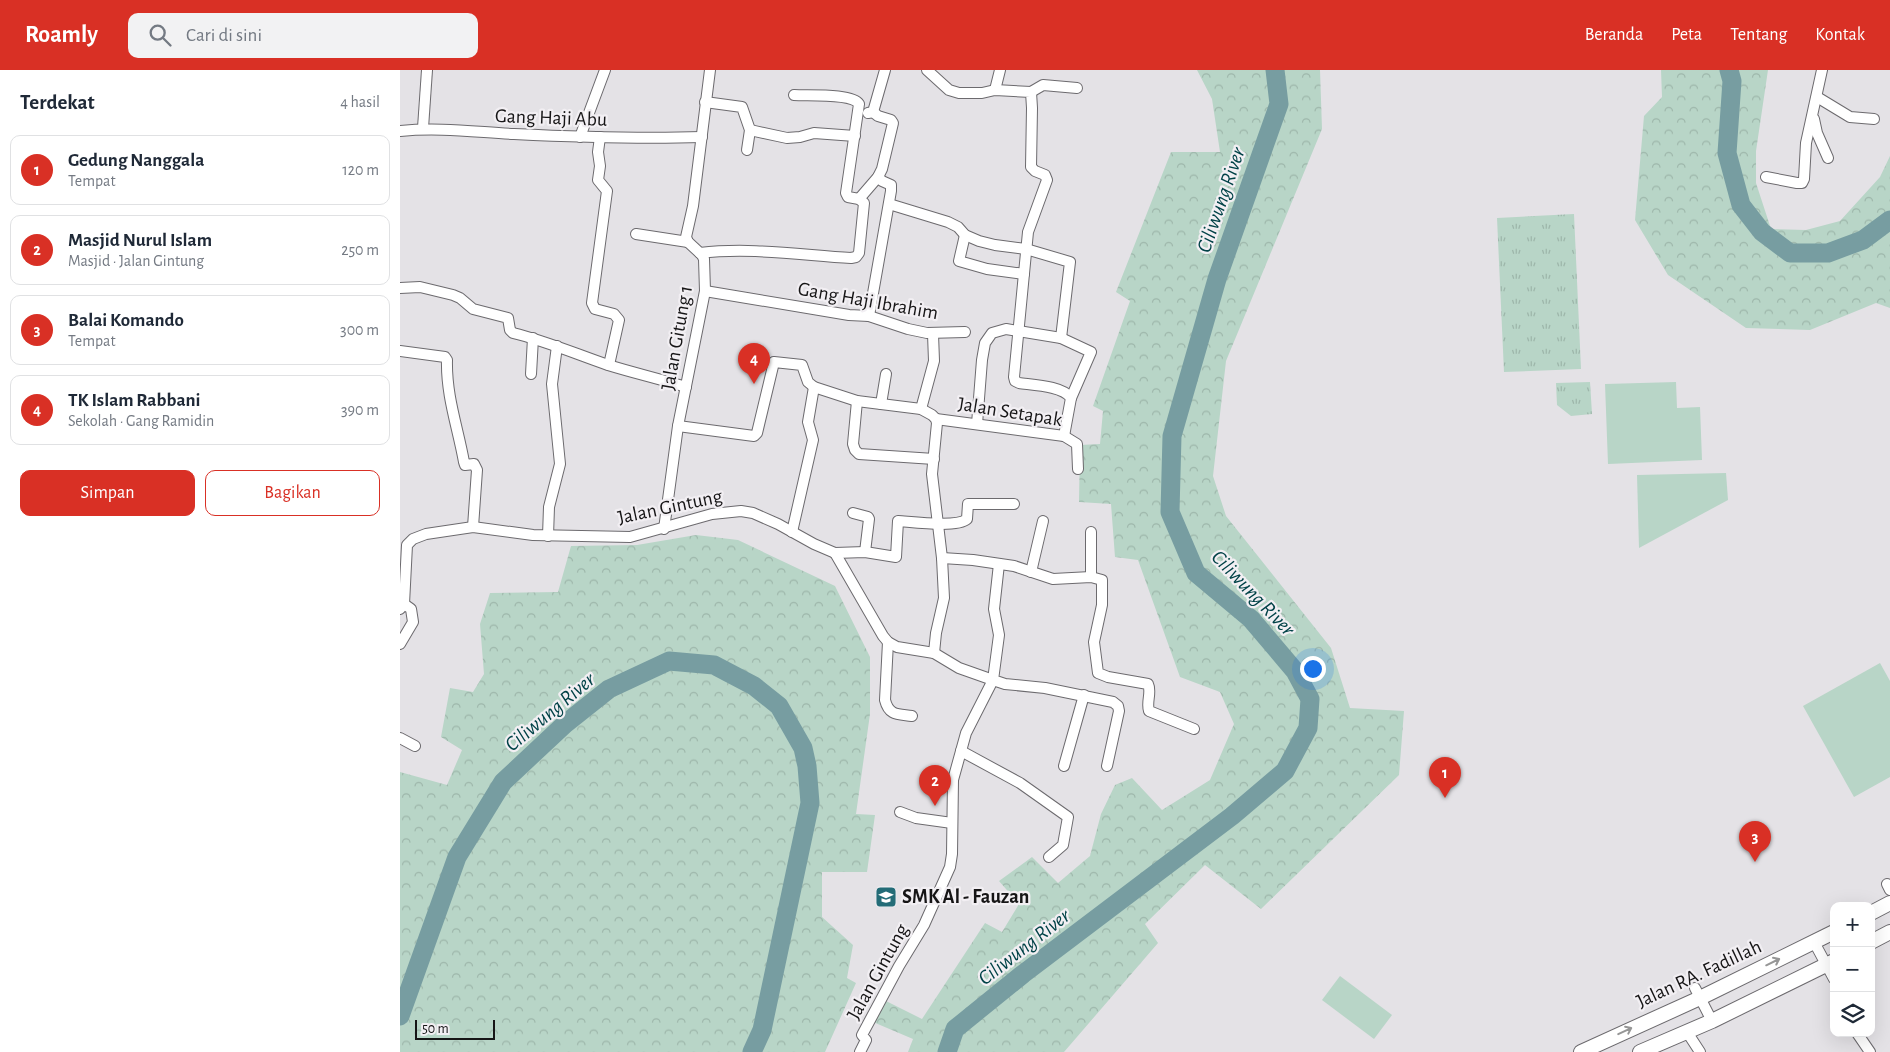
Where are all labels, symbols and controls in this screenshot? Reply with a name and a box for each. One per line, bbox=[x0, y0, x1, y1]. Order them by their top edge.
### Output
search box bbox=[128, 13, 478, 58]
icon: search bbox=[146, 21, 174, 49]
text: Roamly bbox=[25, 23, 98, 47]
text: Cari di sini bbox=[186, 26, 262, 45]
text: Beranda bbox=[1585, 26, 1643, 44]
text: Peta bbox=[1671, 26, 1702, 44]
text: Tentang bbox=[1730, 26, 1787, 44]
text: Kontak bbox=[1815, 26, 1865, 44]
text: Terdekat bbox=[20, 92, 95, 113]
text: 4 hasil bbox=[340, 94, 380, 110]
street label: Gang Haji Abu bbox=[495, 106, 607, 130]
water label: Ciliwung River bbox=[1193, 144, 1249, 255]
text: Gedung Nanggala bbox=[68, 151, 204, 170]
text: 1 bbox=[34, 162, 40, 178]
text: 120 m bbox=[342, 162, 379, 178]
text: Tempat bbox=[68, 173, 116, 189]
text: Masjid Nurul Islam bbox=[68, 231, 212, 250]
text: 2 bbox=[33, 242, 41, 258]
text: 250 m bbox=[341, 242, 379, 258]
text: Masjid · Jalan Gintung bbox=[68, 253, 204, 269]
street label: Gang Haji Ibrahim bbox=[796, 279, 940, 323]
street label: Jalan Gitung 1 bbox=[658, 284, 696, 392]
text: Balai Komando bbox=[68, 311, 184, 330]
text: 3 bbox=[34, 322, 40, 338]
text: 300 m bbox=[340, 322, 379, 338]
text: Tempat bbox=[68, 333, 116, 349]
pin: 4 bbox=[738, 343, 770, 384]
text: TK Islam Rabbani bbox=[68, 391, 200, 410]
street label: Jalan Setapak bbox=[957, 394, 1063, 430]
text: 4 bbox=[33, 402, 41, 418]
text: 390 m bbox=[341, 402, 379, 418]
text: Sekolah · Gang Ramidin bbox=[68, 413, 214, 429]
button: Simpan bbox=[20, 470, 195, 516]
button: Bagikan bbox=[205, 470, 380, 516]
street label: Jalan Gintung bbox=[616, 486, 724, 528]
water label: Ciliwung River bbox=[1207, 546, 1300, 641]
your location bbox=[1300, 656, 1326, 682]
water label: Ciliwung River bbox=[501, 668, 600, 755]
pin: 1 bbox=[1429, 757, 1461, 798]
pin: 2 bbox=[919, 765, 951, 806]
pin: 3 bbox=[1739, 821, 1771, 862]
school or university icon: SMK Al - Fauzan bbox=[874, 885, 898, 909]
place label: SMK Al - Fauzan bbox=[902, 887, 1029, 907]
map controls bbox=[1830, 902, 1875, 1037]
button: + bbox=[1830, 902, 1875, 947]
water label: Ciliwung River bbox=[974, 904, 1075, 989]
street label: Jalan Gintung bbox=[843, 920, 913, 1023]
street label: Jalan RA. Fadillah bbox=[1633, 936, 1765, 1012]
button: − bbox=[1830, 947, 1875, 992]
one-way arrow bbox=[1765, 957, 1780, 967]
button: layers bbox=[1830, 992, 1875, 1037]
scale bar bbox=[415, 1017, 495, 1040]
text: 50 m bbox=[422, 1022, 449, 1036]
one-way arrow bbox=[1617, 1026, 1632, 1035]

